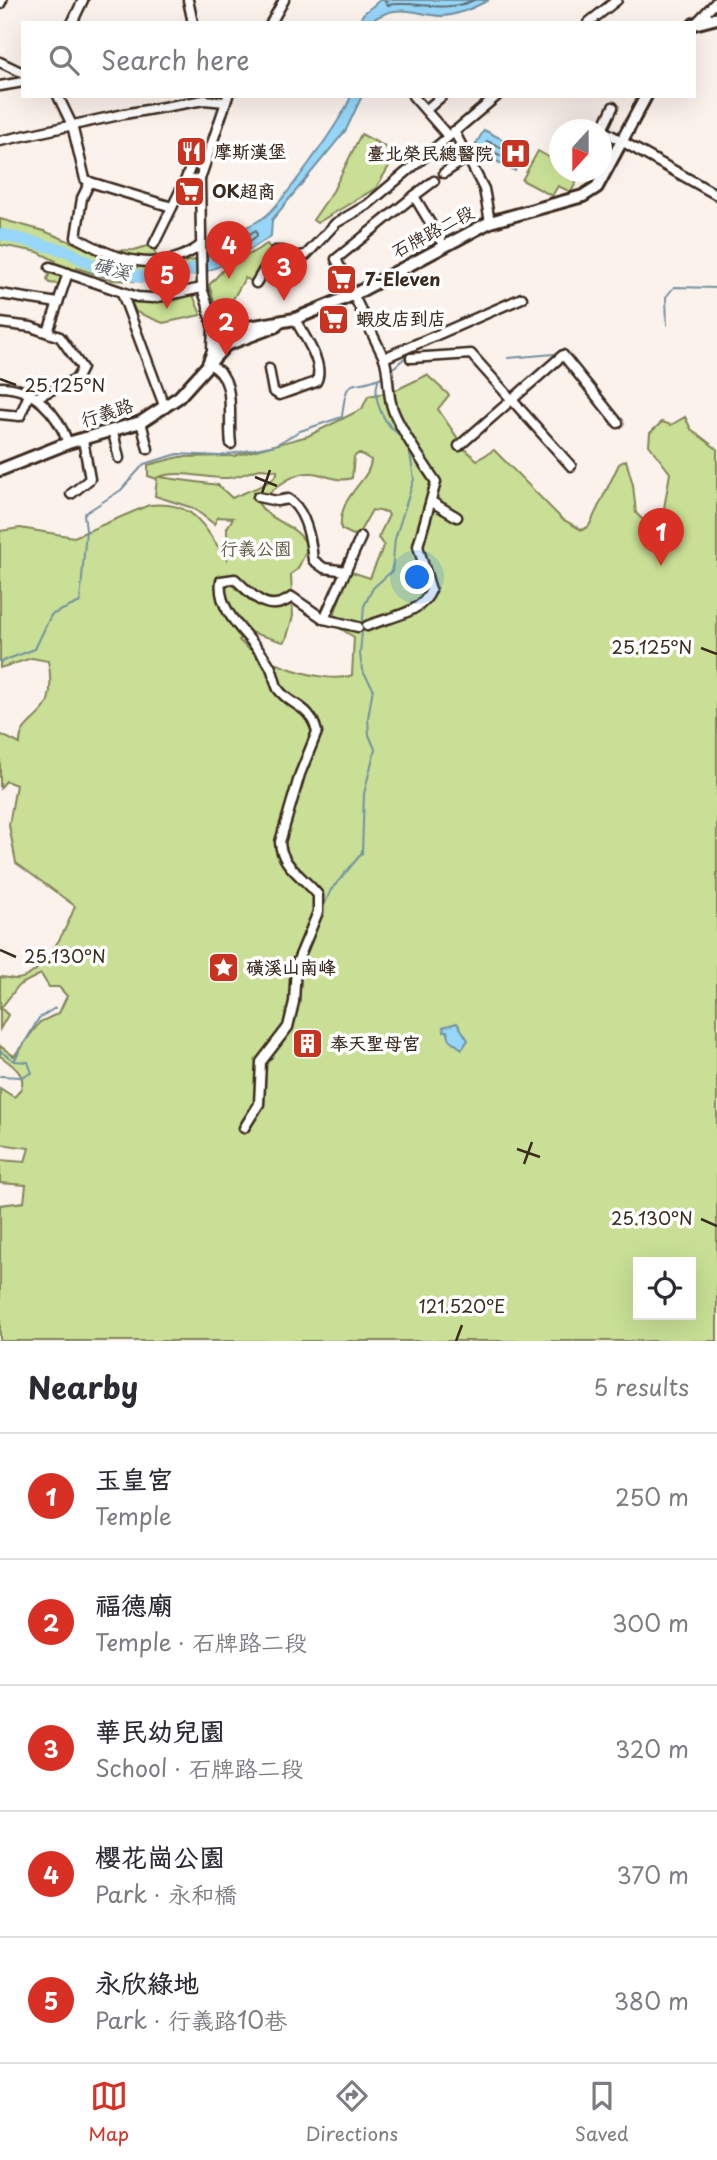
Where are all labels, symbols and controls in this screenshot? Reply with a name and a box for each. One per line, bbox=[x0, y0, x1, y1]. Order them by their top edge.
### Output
search box bbox=[21, 21, 696, 98]
text: Search here bbox=[101, 40, 250, 79]
icon: search bbox=[45, 41, 83, 79]
north arrow bbox=[549, 119, 612, 182]
restaurant icon: 摩斯漢堡 bbox=[174, 135, 208, 169]
place label: 摩斯漢堡 bbox=[214, 137, 286, 164]
hospital icon: 臺北榮民總醫院 bbox=[499, 137, 533, 171]
place label: 臺北榮民總醫院 bbox=[367, 139, 493, 166]
supermarket icon: OK超商 bbox=[172, 175, 206, 209]
place label: OK超商 bbox=[212, 177, 276, 204]
street label: 石牌路二段 bbox=[386, 198, 478, 264]
pin: 4 bbox=[206, 221, 252, 279]
pin: 3 bbox=[261, 243, 307, 301]
water label: 磺溪 bbox=[90, 248, 135, 286]
pin: 5 bbox=[144, 251, 190, 309]
supermarket icon: 7-Eleven bbox=[325, 263, 359, 297]
place label: 7-Eleven bbox=[365, 265, 440, 292]
pin: 2 bbox=[203, 298, 249, 356]
supermarket icon: 蝦皮店到店 bbox=[316, 302, 350, 336]
place label: 蝦皮店到店 bbox=[356, 304, 446, 331]
text: 25.125°N bbox=[25, 371, 105, 398]
street label: 行義路 bbox=[77, 390, 136, 433]
pin: 1 bbox=[638, 508, 684, 566]
park label: 行義公園 bbox=[220, 534, 292, 561]
your location bbox=[400, 560, 434, 594]
text: 25.125°N bbox=[612, 633, 692, 660]
text: 25.130°N bbox=[24, 942, 106, 969]
place icon: 磺溪山南峰 bbox=[206, 951, 240, 985]
place label: 磺溪山南峰 bbox=[246, 953, 336, 980]
building icon: 奉天聖母宮 bbox=[290, 1027, 324, 1061]
place label: 奉天聖母宮 bbox=[330, 1029, 420, 1056]
text: 25.130°N bbox=[611, 1204, 693, 1231]
map controls bbox=[633, 1257, 696, 1320]
button: locate bbox=[633, 1257, 696, 1320]
text: 121.520°E bbox=[419, 1292, 505, 1319]
text: Nearby bbox=[28, 1364, 138, 1409]
text: 5 results bbox=[593, 1369, 689, 1404]
text: 玉皇宮 bbox=[95, 1459, 173, 1498]
text: 1 bbox=[46, 1479, 57, 1514]
text: 250 m bbox=[615, 1479, 689, 1514]
text: Temple bbox=[95, 1498, 172, 1533]
text: 福德廟 bbox=[95, 1585, 173, 1624]
text: 2 bbox=[43, 1605, 59, 1640]
text: 300 m bbox=[612, 1605, 689, 1640]
text: Temple · 石牌路二段 bbox=[95, 1624, 307, 1659]
text: 華民幼兒園 bbox=[95, 1711, 225, 1750]
text: 3 bbox=[43, 1731, 59, 1766]
text: 320 m bbox=[615, 1731, 689, 1766]
text: School · 石牌路二段 bbox=[95, 1750, 304, 1785]
text: 櫻花崗公園 bbox=[95, 1837, 225, 1876]
text: 4 bbox=[43, 1857, 59, 1892]
text: 370 m bbox=[616, 1857, 689, 1892]
text: Park · 永和橋 bbox=[95, 1876, 237, 1911]
text: 永欣綠地 bbox=[95, 1963, 199, 2002]
text: 5 bbox=[44, 1983, 58, 2018]
text: 380 m bbox=[614, 1983, 689, 2018]
text: Park · 行義路10巷 bbox=[95, 2002, 287, 2037]
tab: Map bbox=[88, 2077, 129, 2147]
tab: Directions bbox=[306, 2077, 398, 2147]
tab: Saved bbox=[575, 2077, 629, 2147]

